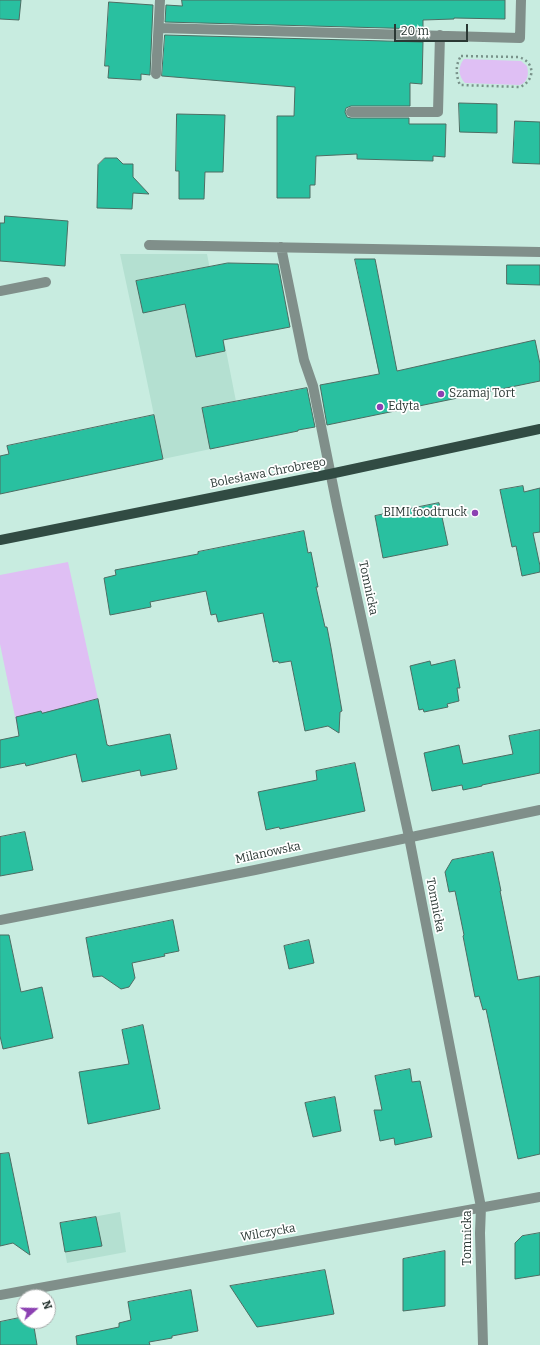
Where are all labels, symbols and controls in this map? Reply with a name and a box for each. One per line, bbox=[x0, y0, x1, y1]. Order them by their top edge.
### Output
scale bar bbox=[396, 16, 470, 42]
text: 20 m bbox=[401, 24, 429, 38]
place label: Szamaj Tort bbox=[449, 387, 515, 401]
marker: Szamaj Tort bbox=[436, 389, 446, 399]
place label: Edyta bbox=[388, 400, 419, 414]
marker: Edyta bbox=[375, 402, 385, 412]
street label: Bolesława Chrobrego bbox=[209, 455, 327, 491]
place label: BIMI foodtruck bbox=[383, 506, 467, 520]
marker: BIMI foodtruck bbox=[470, 508, 480, 518]
street label: Tomnicka bbox=[355, 560, 381, 616]
street label: Milanowska bbox=[234, 839, 302, 867]
street label: Tomnicka bbox=[423, 877, 447, 933]
street label: Tomnicka bbox=[461, 1211, 475, 1265]
street label: Wilczycka bbox=[239, 1221, 297, 1245]
north arrow bbox=[16, 1289, 56, 1329]
text: N bbox=[39, 1299, 54, 1311]

